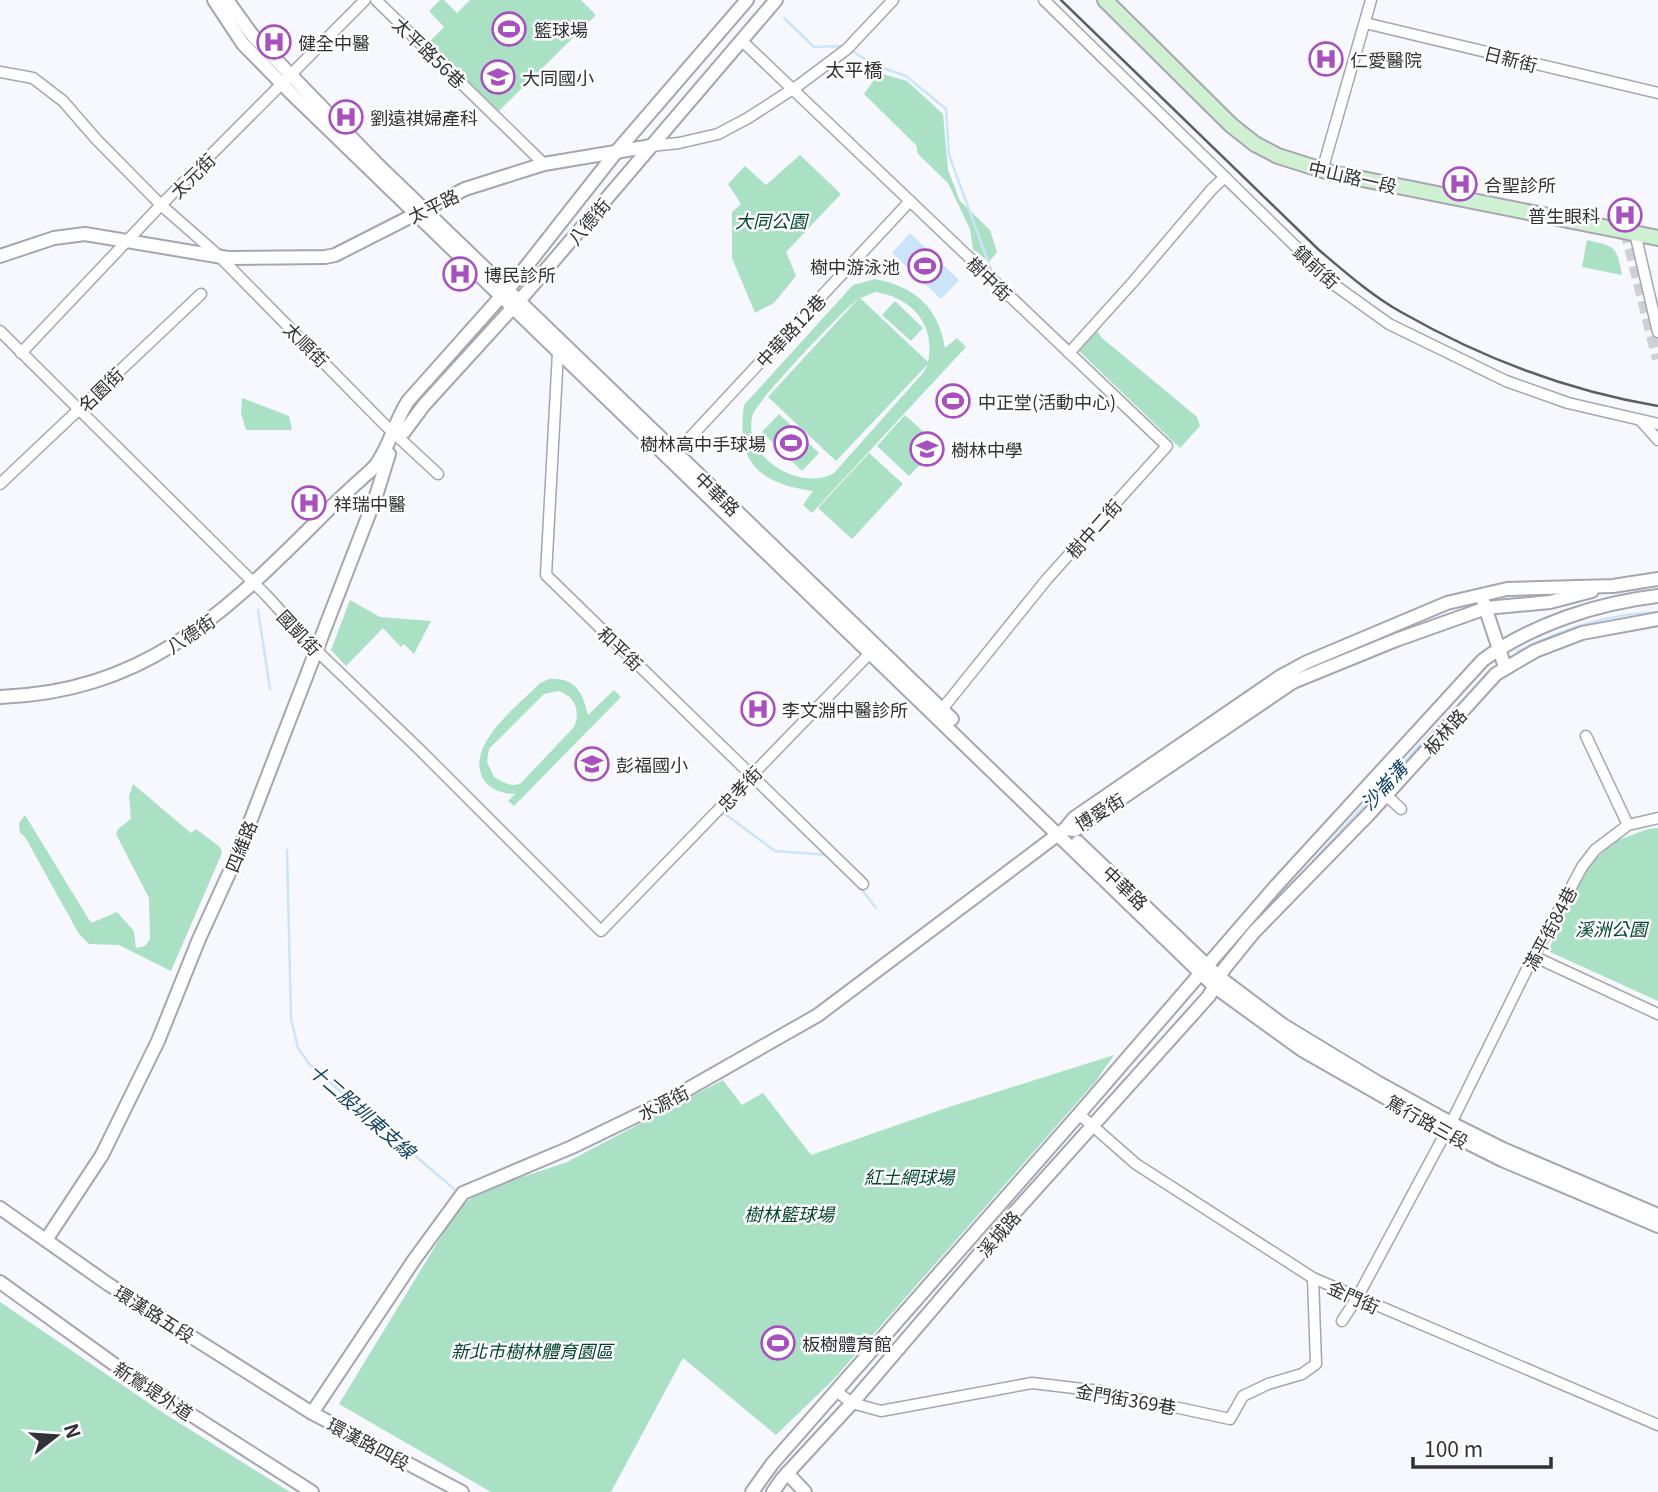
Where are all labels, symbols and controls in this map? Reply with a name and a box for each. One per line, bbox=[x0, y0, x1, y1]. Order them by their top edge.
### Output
sports icon: 籃球場 bbox=[490, 10, 528, 48]
street label: 太平路56巷 bbox=[388, 11, 472, 93]
place label: 籃球場 bbox=[534, 16, 588, 42]
hospital icon: 健全中醫 bbox=[255, 23, 293, 61]
place label: 健全中醫 bbox=[298, 29, 370, 55]
street label: 日新街 bbox=[1482, 39, 1540, 77]
hospital icon: 仁愛醫院 bbox=[1307, 40, 1345, 78]
place label: 仁愛醫院 bbox=[1350, 46, 1422, 72]
district label: 太平橋 bbox=[825, 55, 883, 82]
school or university icon: 大同國小 bbox=[479, 58, 517, 96]
place label: 大同國小 bbox=[522, 64, 594, 90]
hospital icon: 劉遠祺婦產科 bbox=[327, 98, 365, 136]
place label: 劉遠祺婦產科 bbox=[370, 104, 478, 130]
street label: 太元街 bbox=[164, 147, 220, 203]
street label: 中山路一段 bbox=[1306, 153, 1400, 199]
hospital icon: 合聖診所 bbox=[1441, 165, 1479, 203]
place label: 合聖診所 bbox=[1484, 171, 1556, 197]
street label: 太平路 bbox=[403, 181, 463, 229]
street label: 八德街 bbox=[561, 192, 615, 250]
hospital icon: 普生眼科 bbox=[1606, 196, 1644, 234]
place label: 普生眼科 bbox=[1528, 202, 1600, 228]
park label: 大同公園 bbox=[735, 207, 810, 233]
street label: 鎮前街 bbox=[1288, 238, 1346, 294]
sports icon: 樹中游泳池 bbox=[906, 247, 944, 285]
street label: 樹中街 bbox=[962, 250, 1018, 306]
place label: 樹中游泳池 bbox=[810, 253, 900, 279]
hospital icon: 博民診所 bbox=[441, 255, 479, 293]
place label: 博民診所 bbox=[484, 261, 556, 287]
street label: 中華路12巷 bbox=[749, 287, 831, 373]
street label: 太順街 bbox=[279, 316, 335, 372]
street label: 名園街 bbox=[72, 361, 128, 417]
sports icon: 中正堂(活動中心) bbox=[934, 382, 972, 420]
place label: 中正堂(活動中心) bbox=[978, 388, 1116, 414]
sports icon: 樹林高中手球場 bbox=[772, 424, 810, 462]
place label: 樹林高中手球場 bbox=[640, 430, 766, 456]
school or university icon: 樹林中學 bbox=[908, 430, 946, 468]
place label: 樹林中學 bbox=[951, 436, 1023, 462]
street label: 中華路 bbox=[690, 465, 746, 521]
hospital icon: 祥瑞中醫 bbox=[290, 484, 328, 522]
place label: 祥瑞中醫 bbox=[334, 490, 406, 516]
street label: 樹中二街 bbox=[1059, 493, 1127, 563]
street label: 國凱街 bbox=[272, 603, 328, 661]
street label: 八德街 bbox=[160, 607, 220, 659]
street label: 和平街 bbox=[593, 620, 649, 676]
hospital icon: 李文淵中醫診所 bbox=[739, 690, 777, 728]
place label: 李文淵中醫診所 bbox=[782, 696, 908, 722]
street label: 板林路 bbox=[1416, 702, 1472, 760]
school or university icon: 彭福國小 bbox=[573, 745, 611, 783]
place label: 彭福國小 bbox=[616, 751, 688, 777]
water label: 沙崙溝 bbox=[1354, 753, 1414, 815]
street label: 忠孝街 bbox=[711, 760, 767, 816]
street label: 博愛街 bbox=[1069, 786, 1129, 836]
street label: 四維路 bbox=[218, 816, 262, 876]
street label: 中華路 bbox=[1098, 859, 1154, 915]
street label: 滿平街84巷 bbox=[1516, 881, 1582, 975]
park label: 溪洲公園 bbox=[1575, 915, 1650, 941]
water label: 十二股圳東支線 bbox=[304, 1056, 424, 1165]
street label: 水源街 bbox=[633, 1078, 693, 1126]
street label: 篤行路三段 bbox=[1382, 1088, 1474, 1154]
park label: 紅土網球場 bbox=[864, 1163, 956, 1189]
park label: 樹林籃球場 bbox=[744, 1200, 836, 1226]
street label: 溪城路 bbox=[970, 1204, 1026, 1262]
street label: 金門街 bbox=[1324, 1273, 1384, 1319]
street label: 環漢路五段 bbox=[110, 1278, 200, 1348]
sports icon: 板樹體育館 bbox=[759, 1324, 797, 1362]
place label: 板樹體育館 bbox=[802, 1330, 892, 1356]
park label: 新北市樹林體育園區 bbox=[451, 1337, 615, 1363]
street label: 新鶯堤外道 bbox=[109, 1355, 199, 1425]
street label: 金門街369巷 bbox=[1074, 1376, 1178, 1420]
north arrow bbox=[21, 1401, 91, 1471]
street label: 環漢路四段 bbox=[323, 1410, 415, 1476]
text: N bbox=[59, 1420, 89, 1441]
scale bar bbox=[1413, 1426, 1551, 1470]
text: 100 m bbox=[1424, 1433, 1483, 1463]

